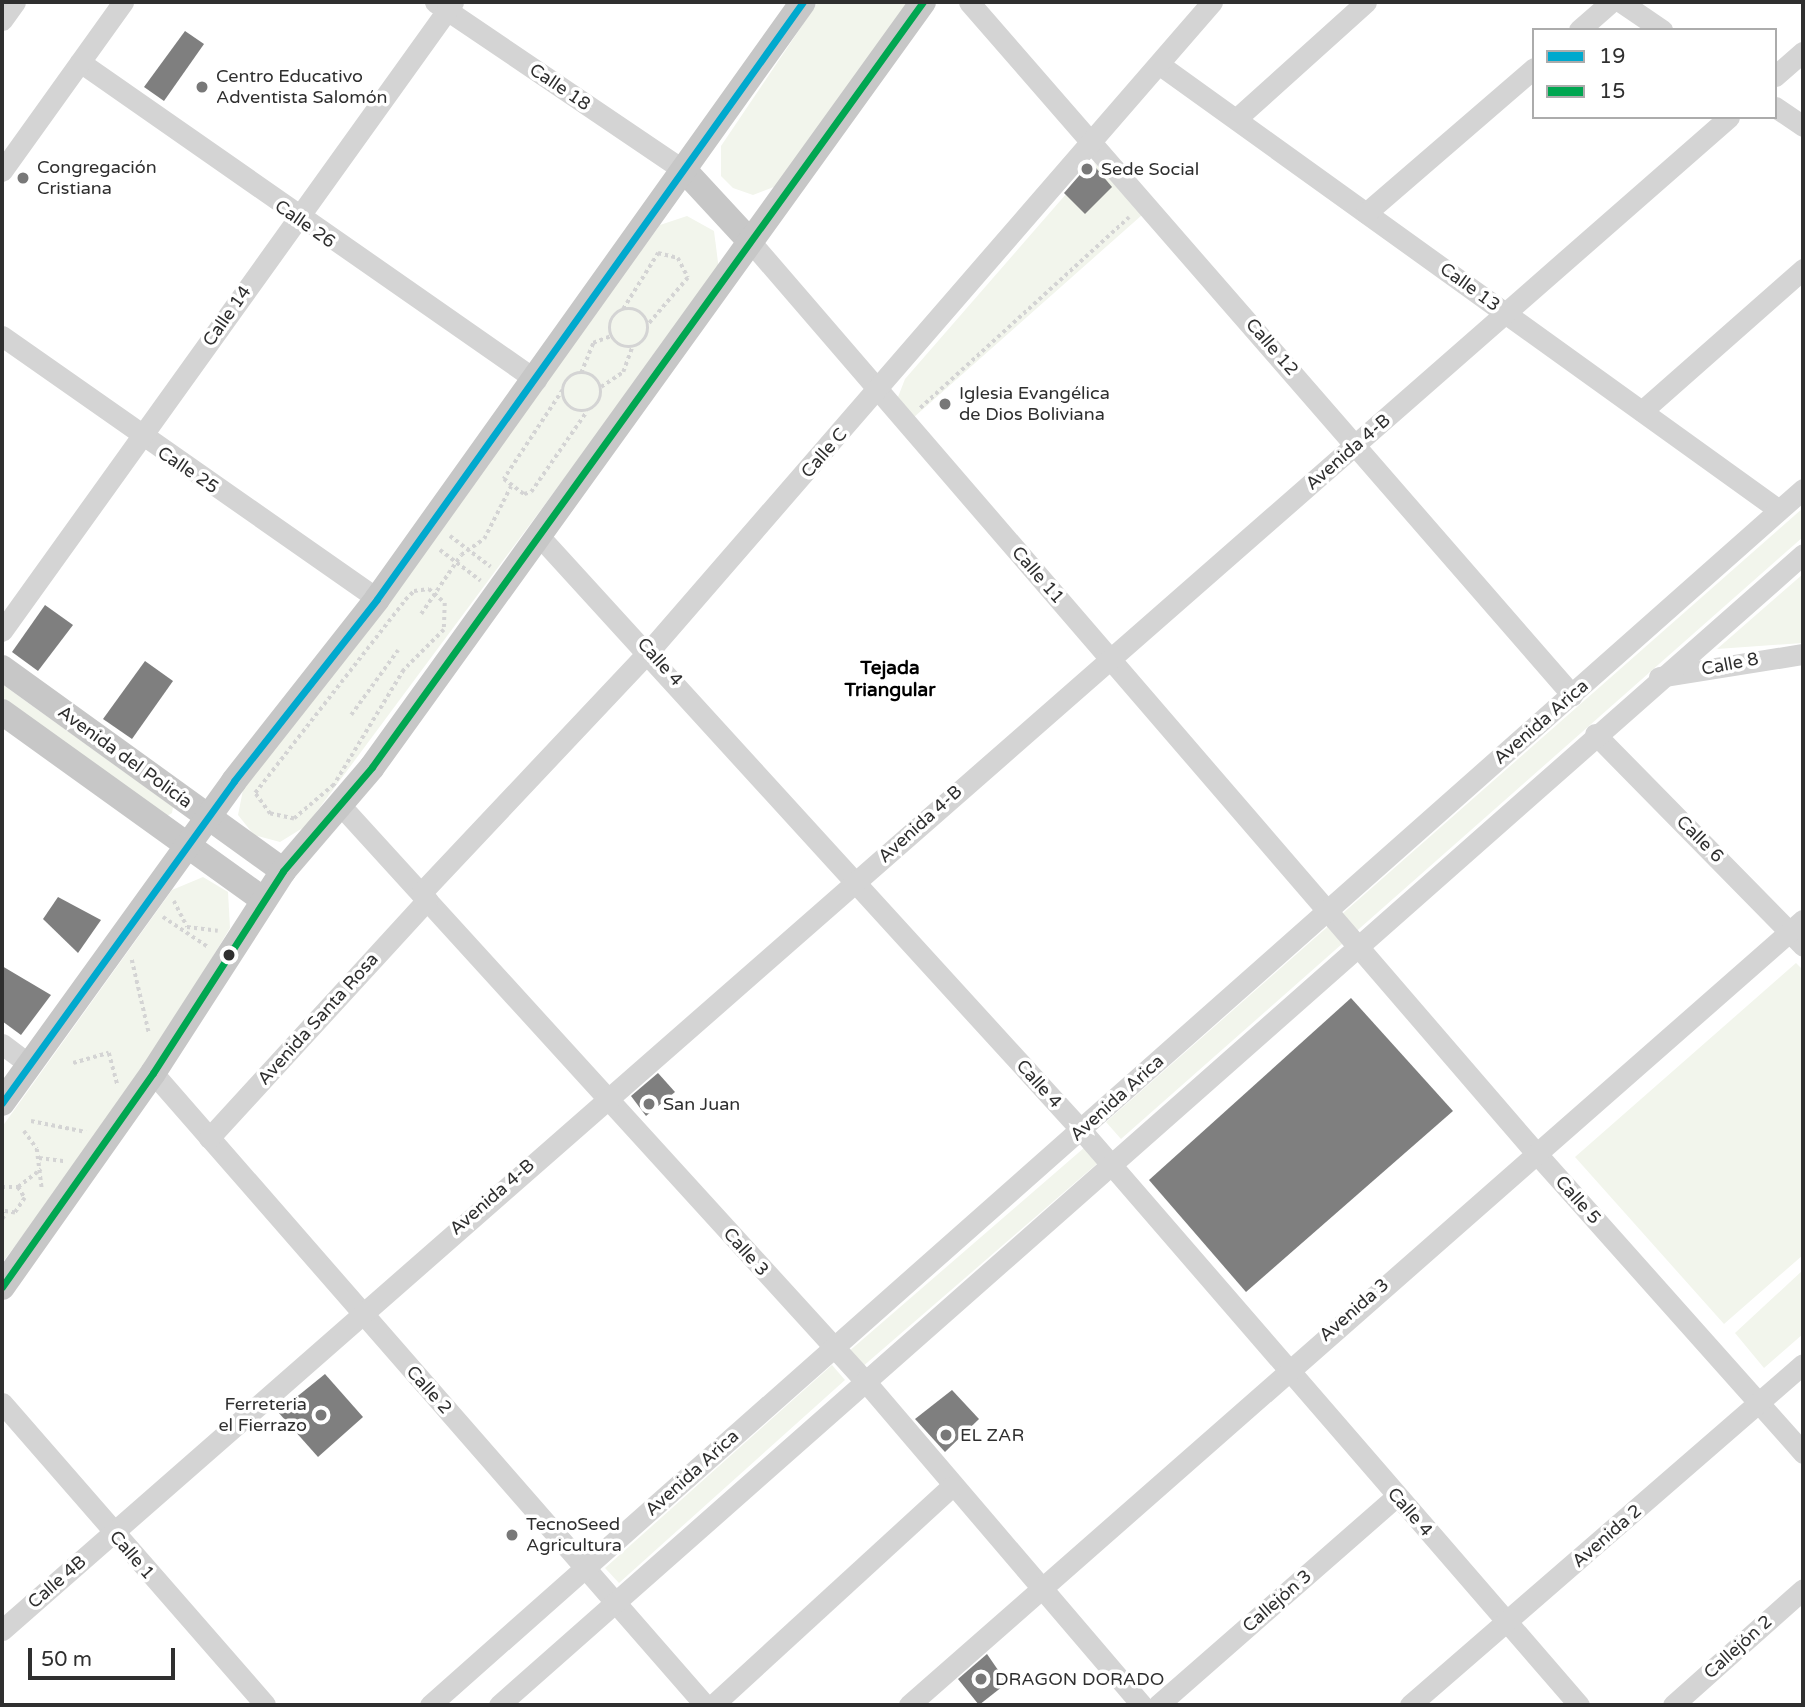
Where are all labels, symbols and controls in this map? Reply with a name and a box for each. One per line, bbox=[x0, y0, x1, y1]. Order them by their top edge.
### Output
legend bbox=[1532, 28, 1777, 119]
text: 19 bbox=[1599, 44, 1625, 69]
street label: Calle 18 bbox=[525, 59, 595, 115]
place label: Centro Educativo Adventista Salomón bbox=[216, 66, 388, 108]
marker: Centro Educativo Adventista Salomón bbox=[194, 79, 210, 95]
text: 15 bbox=[1599, 79, 1625, 104]
place label: Congregación Cristiana bbox=[37, 157, 157, 200]
place label: Sede Social bbox=[1101, 158, 1199, 180]
marker: Sede Social bbox=[1079, 161, 1095, 177]
marker: Congregación Cristiana bbox=[15, 170, 31, 186]
street label: Calle 26 bbox=[271, 195, 339, 253]
street label: Calle 13 bbox=[1436, 258, 1504, 316]
street label: Calle 14 bbox=[198, 282, 256, 350]
street label: Calle 12 bbox=[1241, 314, 1303, 380]
place label: Iglesia Evangélica de Dios Boliviana bbox=[959, 383, 1110, 426]
marker: Iglesia Evangélica de Dios Boliviana bbox=[937, 396, 953, 412]
street label: Avenida 4-B bbox=[1301, 409, 1395, 495]
street label: Calle C bbox=[797, 424, 851, 482]
street label: Calle 25 bbox=[153, 442, 223, 498]
street label: Calle 11 bbox=[1007, 542, 1069, 608]
street label: Calle 4 bbox=[633, 633, 687, 691]
street label: Calle 8 bbox=[1700, 648, 1760, 680]
district label: Tejada Triangular bbox=[845, 658, 935, 702]
street label: Avenida Arica bbox=[1489, 675, 1593, 769]
street label: Avenida del Policía bbox=[54, 701, 196, 813]
street label: Avenida 4-B bbox=[874, 781, 966, 867]
street label: Calle 6 bbox=[1672, 811, 1728, 867]
unlabelled marker bbox=[222, 948, 236, 962]
street label: Avenida Santa Rosa bbox=[253, 949, 383, 1089]
street label: Avenida Arica bbox=[1066, 1050, 1168, 1146]
street label: Calle 4 bbox=[1012, 1055, 1066, 1113]
place label: San Juan bbox=[663, 1093, 740, 1115]
marker: San Juan bbox=[641, 1096, 657, 1112]
street label: Avenida 4-B bbox=[445, 1154, 539, 1240]
street label: Calle 5 bbox=[1551, 1171, 1605, 1229]
street label: Calle 3 bbox=[719, 1223, 773, 1281]
street label: Avenida 3 bbox=[1315, 1274, 1393, 1346]
street label: Calle 2 bbox=[402, 1361, 456, 1419]
place label: Ferreteria el Fierrazo bbox=[218, 1394, 307, 1436]
marker: Ferreteria el Fierrazo bbox=[313, 1407, 329, 1423]
place label: EL ZAR bbox=[960, 1424, 1024, 1446]
street label: Avenida Arica bbox=[641, 1425, 743, 1521]
marker: EL ZAR bbox=[938, 1427, 954, 1443]
street label: Calle 4 bbox=[1383, 1483, 1437, 1541]
street label: Avenida 2 bbox=[1568, 1500, 1646, 1572]
place label: TecnoSeed Agricultura bbox=[526, 1514, 622, 1556]
street label: Calle 1 bbox=[105, 1526, 159, 1584]
marker: TecnoSeed Agricultura bbox=[504, 1527, 520, 1543]
street label: Calle 4B bbox=[23, 1551, 91, 1613]
street label: Callejón 3 bbox=[1238, 1565, 1316, 1637]
street label: Callejón 2 bbox=[1699, 1611, 1777, 1683]
scale bar bbox=[32, 1634, 178, 1678]
text: 50 m bbox=[41, 1647, 92, 1672]
place label: DRAGON DORADO bbox=[995, 1668, 1164, 1690]
marker: DRAGON DORADO bbox=[973, 1671, 989, 1687]

